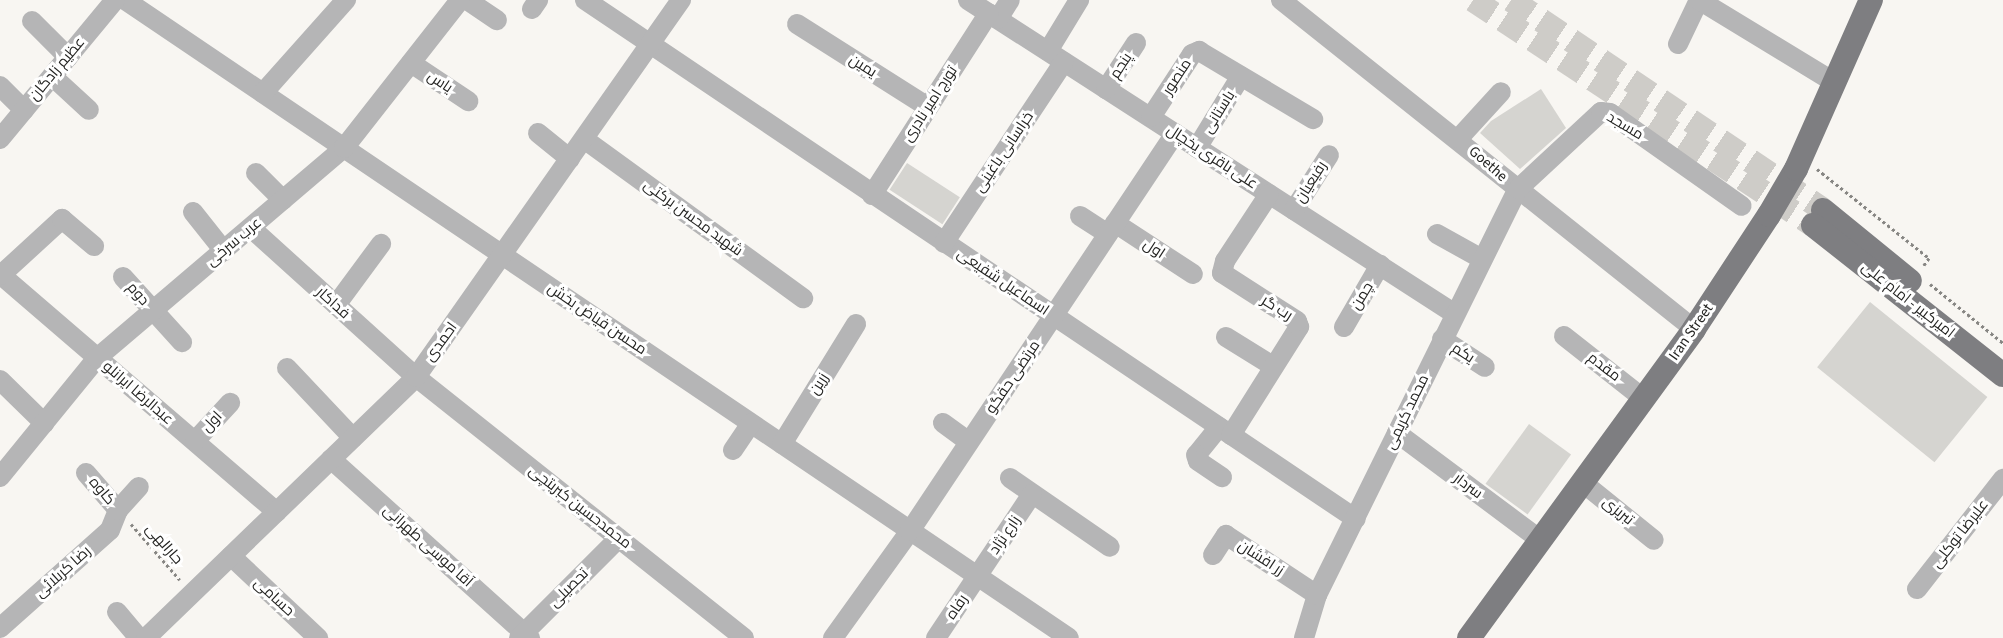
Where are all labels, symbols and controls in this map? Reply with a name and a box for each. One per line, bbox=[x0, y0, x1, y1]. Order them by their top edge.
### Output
street label: عظیم زادگان bbox=[25, 34, 89, 104]
street label: پنجم bbox=[1106, 50, 1136, 82]
street label: یمین bbox=[846, 51, 880, 81]
street label: منصور bbox=[1159, 56, 1195, 98]
street label: تورج امیر نادری bbox=[899, 63, 961, 145]
street label: یاس bbox=[424, 67, 456, 97]
street label: باستانی bbox=[1199, 87, 1239, 137]
street label: خراسانی باغینی bbox=[970, 108, 1038, 196]
street label: مسجد bbox=[1603, 108, 1647, 144]
street label: علی باقری یخچال bbox=[1163, 121, 1261, 193]
street label: Goethe bbox=[1465, 142, 1511, 186]
street label: رفیعیان bbox=[1291, 158, 1331, 206]
street label: شهید محسن برکتی bbox=[640, 176, 746, 260]
street label: عرب سرخی bbox=[203, 214, 265, 270]
street label: اول bbox=[1140, 235, 1168, 263]
street label: اسماعیل شفیعی bbox=[954, 245, 1052, 319]
street label: امیرکبیر - امام علی bbox=[1858, 258, 1958, 342]
street label: دوم bbox=[123, 279, 153, 309]
street label: محسن فیاض بخش bbox=[544, 279, 650, 359]
street label: چمن bbox=[1347, 279, 1377, 313]
street label: فداکار bbox=[313, 283, 353, 323]
street label: رب گر bbox=[1258, 292, 1296, 324]
street label: Iran Street bbox=[1665, 300, 1717, 364]
street label: احمدی bbox=[421, 319, 461, 365]
street label: مرتضی حقگو bbox=[982, 337, 1044, 417]
street label: یکم bbox=[1448, 339, 1478, 367]
street label: مقدم bbox=[1584, 349, 1624, 385]
street label: عبدالرضا ایرانلو bbox=[99, 357, 177, 429]
street label: زرین bbox=[805, 370, 833, 398]
street label: محمد کریمی bbox=[1381, 372, 1433, 452]
street label: اول bbox=[198, 408, 226, 436]
street label: محمدحسین کبریتچی bbox=[525, 461, 635, 553]
street label: سردار bbox=[1450, 469, 1486, 503]
street label: کاوه bbox=[85, 473, 119, 509]
street label: تبریزی bbox=[1599, 493, 1637, 529]
street label: علیرضا توکلی bbox=[1928, 496, 1992, 572]
street label: آقا موسی طهرانی bbox=[379, 501, 477, 591]
street label: زارع نژاد bbox=[986, 512, 1024, 558]
street label: جارالهی bbox=[141, 520, 187, 568]
street label: زر افشان bbox=[1235, 536, 1287, 580]
street label: رضا کربلائی bbox=[31, 542, 95, 602]
street label: تحصیلی bbox=[546, 565, 592, 611]
street label: حسامی bbox=[250, 574, 298, 620]
street label: رفاه bbox=[942, 591, 972, 623]

